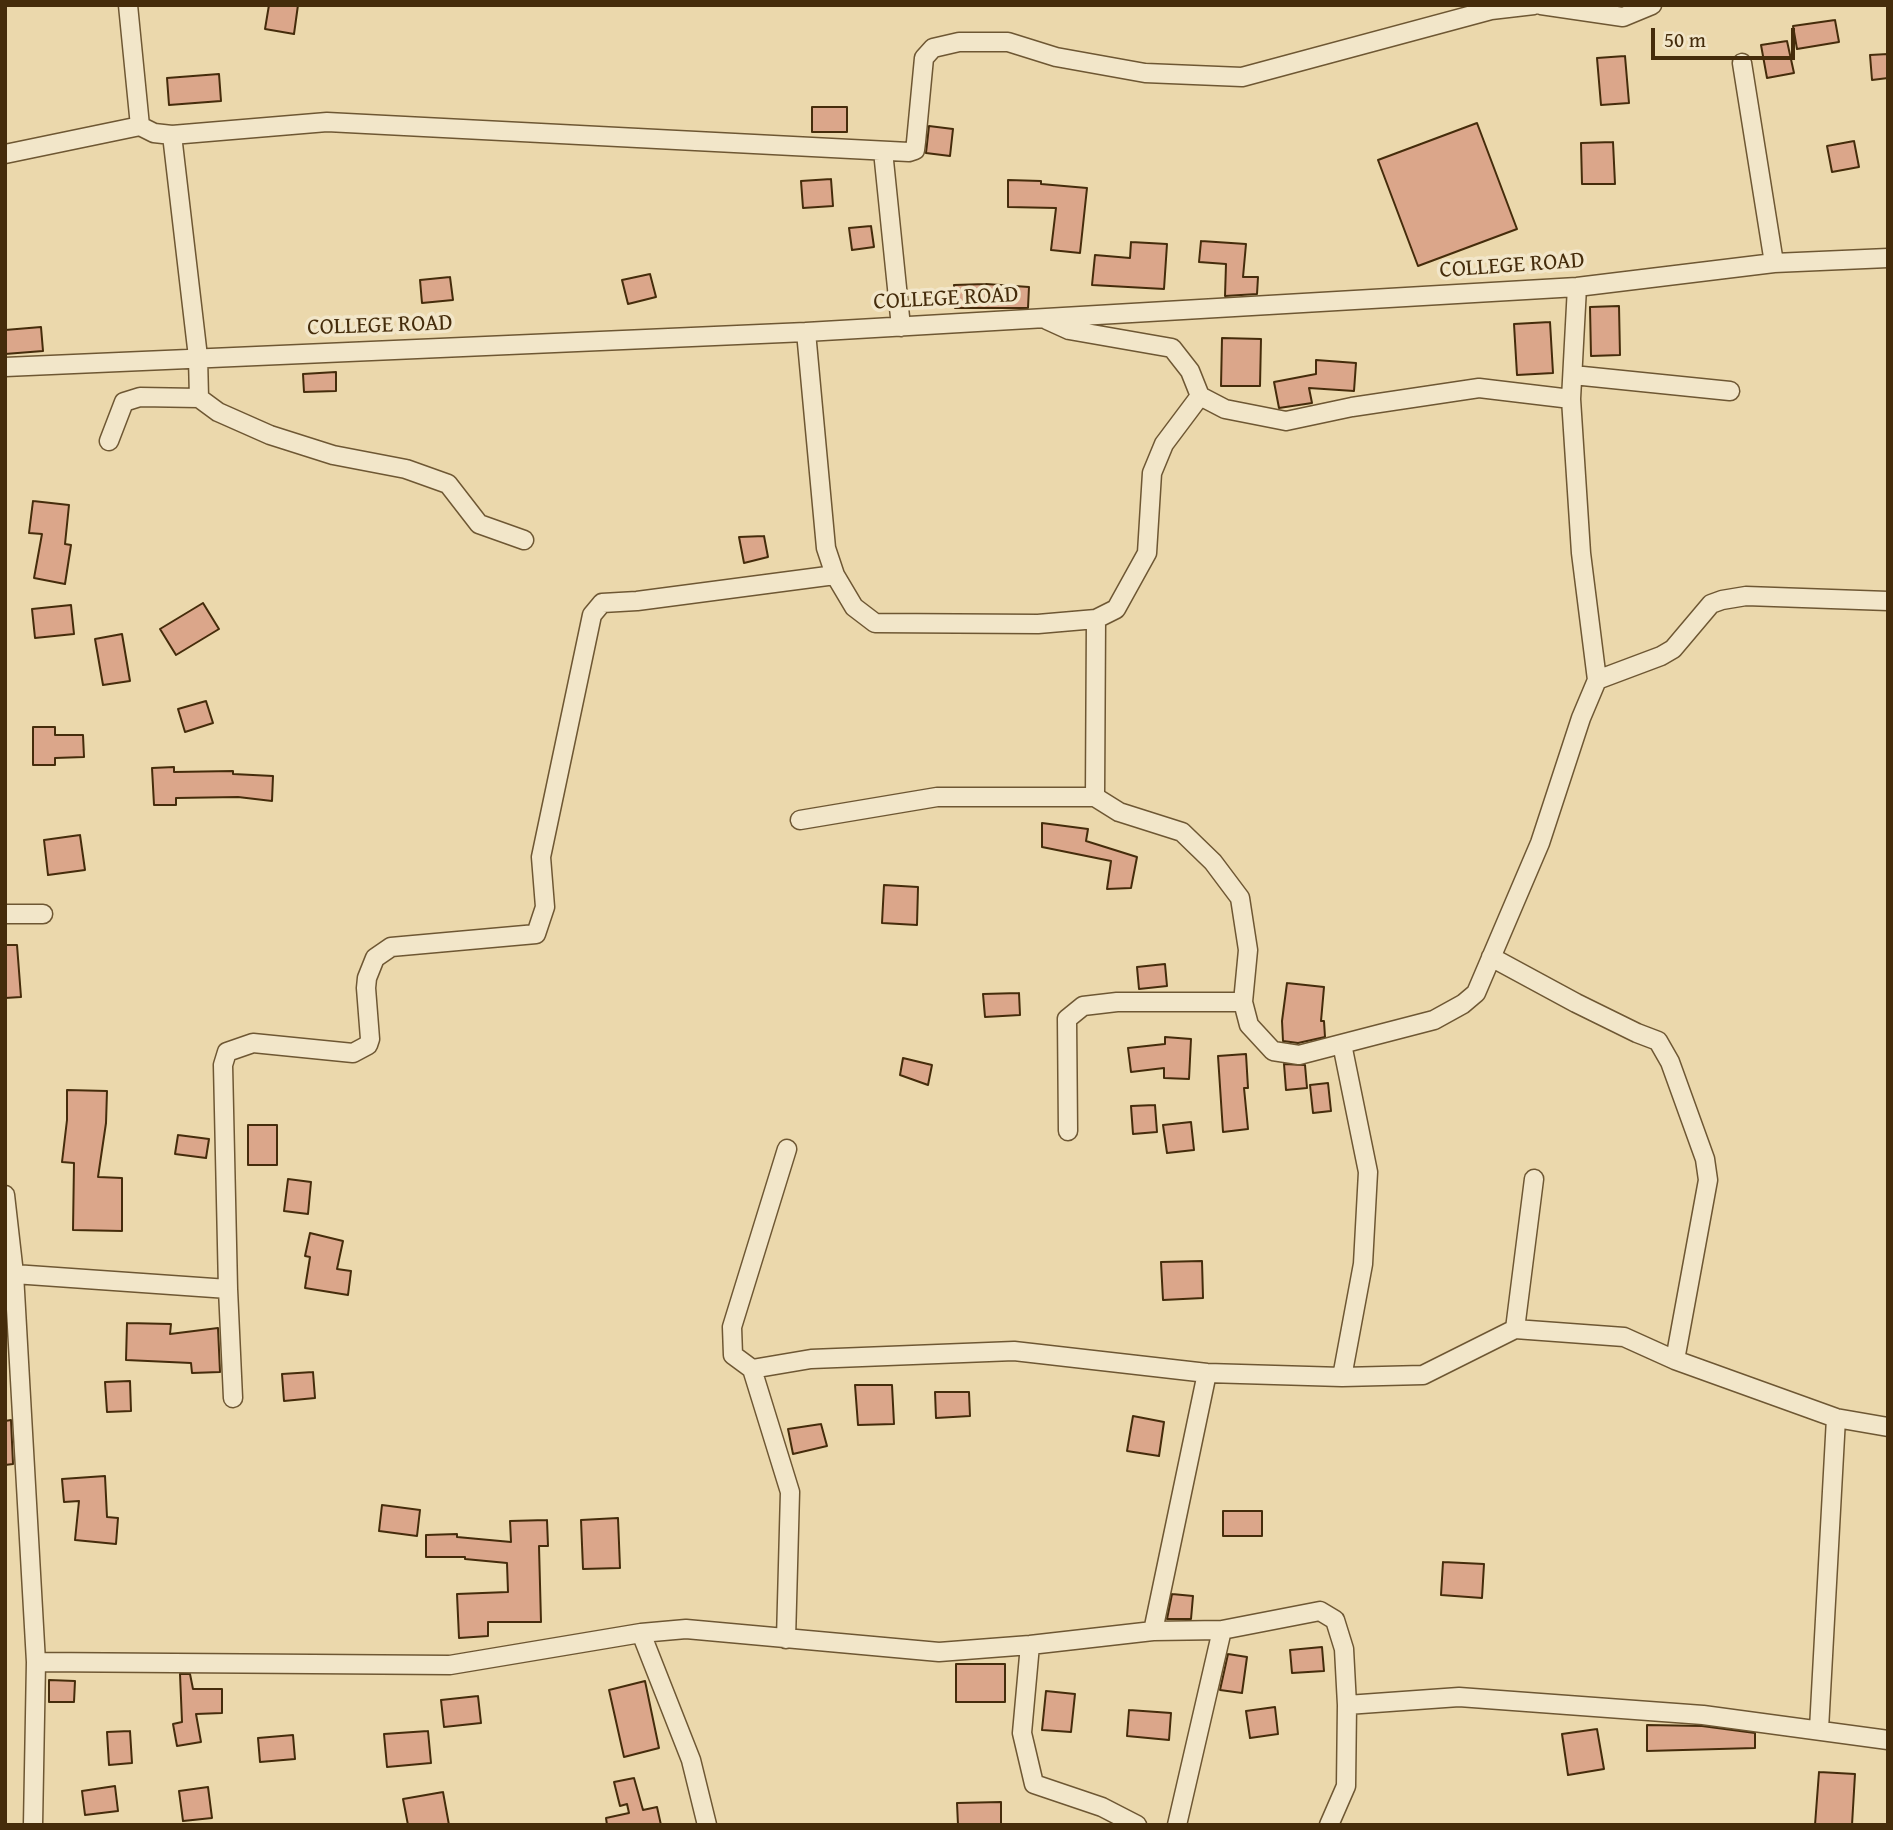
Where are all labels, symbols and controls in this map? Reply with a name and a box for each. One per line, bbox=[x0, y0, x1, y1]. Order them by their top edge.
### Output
scale bar bbox=[1655, 14, 1798, 58]
text: 50 m bbox=[1664, 24, 1706, 55]
street label: COLLEGE ROAD bbox=[1439, 247, 1585, 285]
street label: COLLEGE ROAD bbox=[873, 281, 1019, 317]
street label: COLLEGE ROAD bbox=[307, 310, 453, 342]

